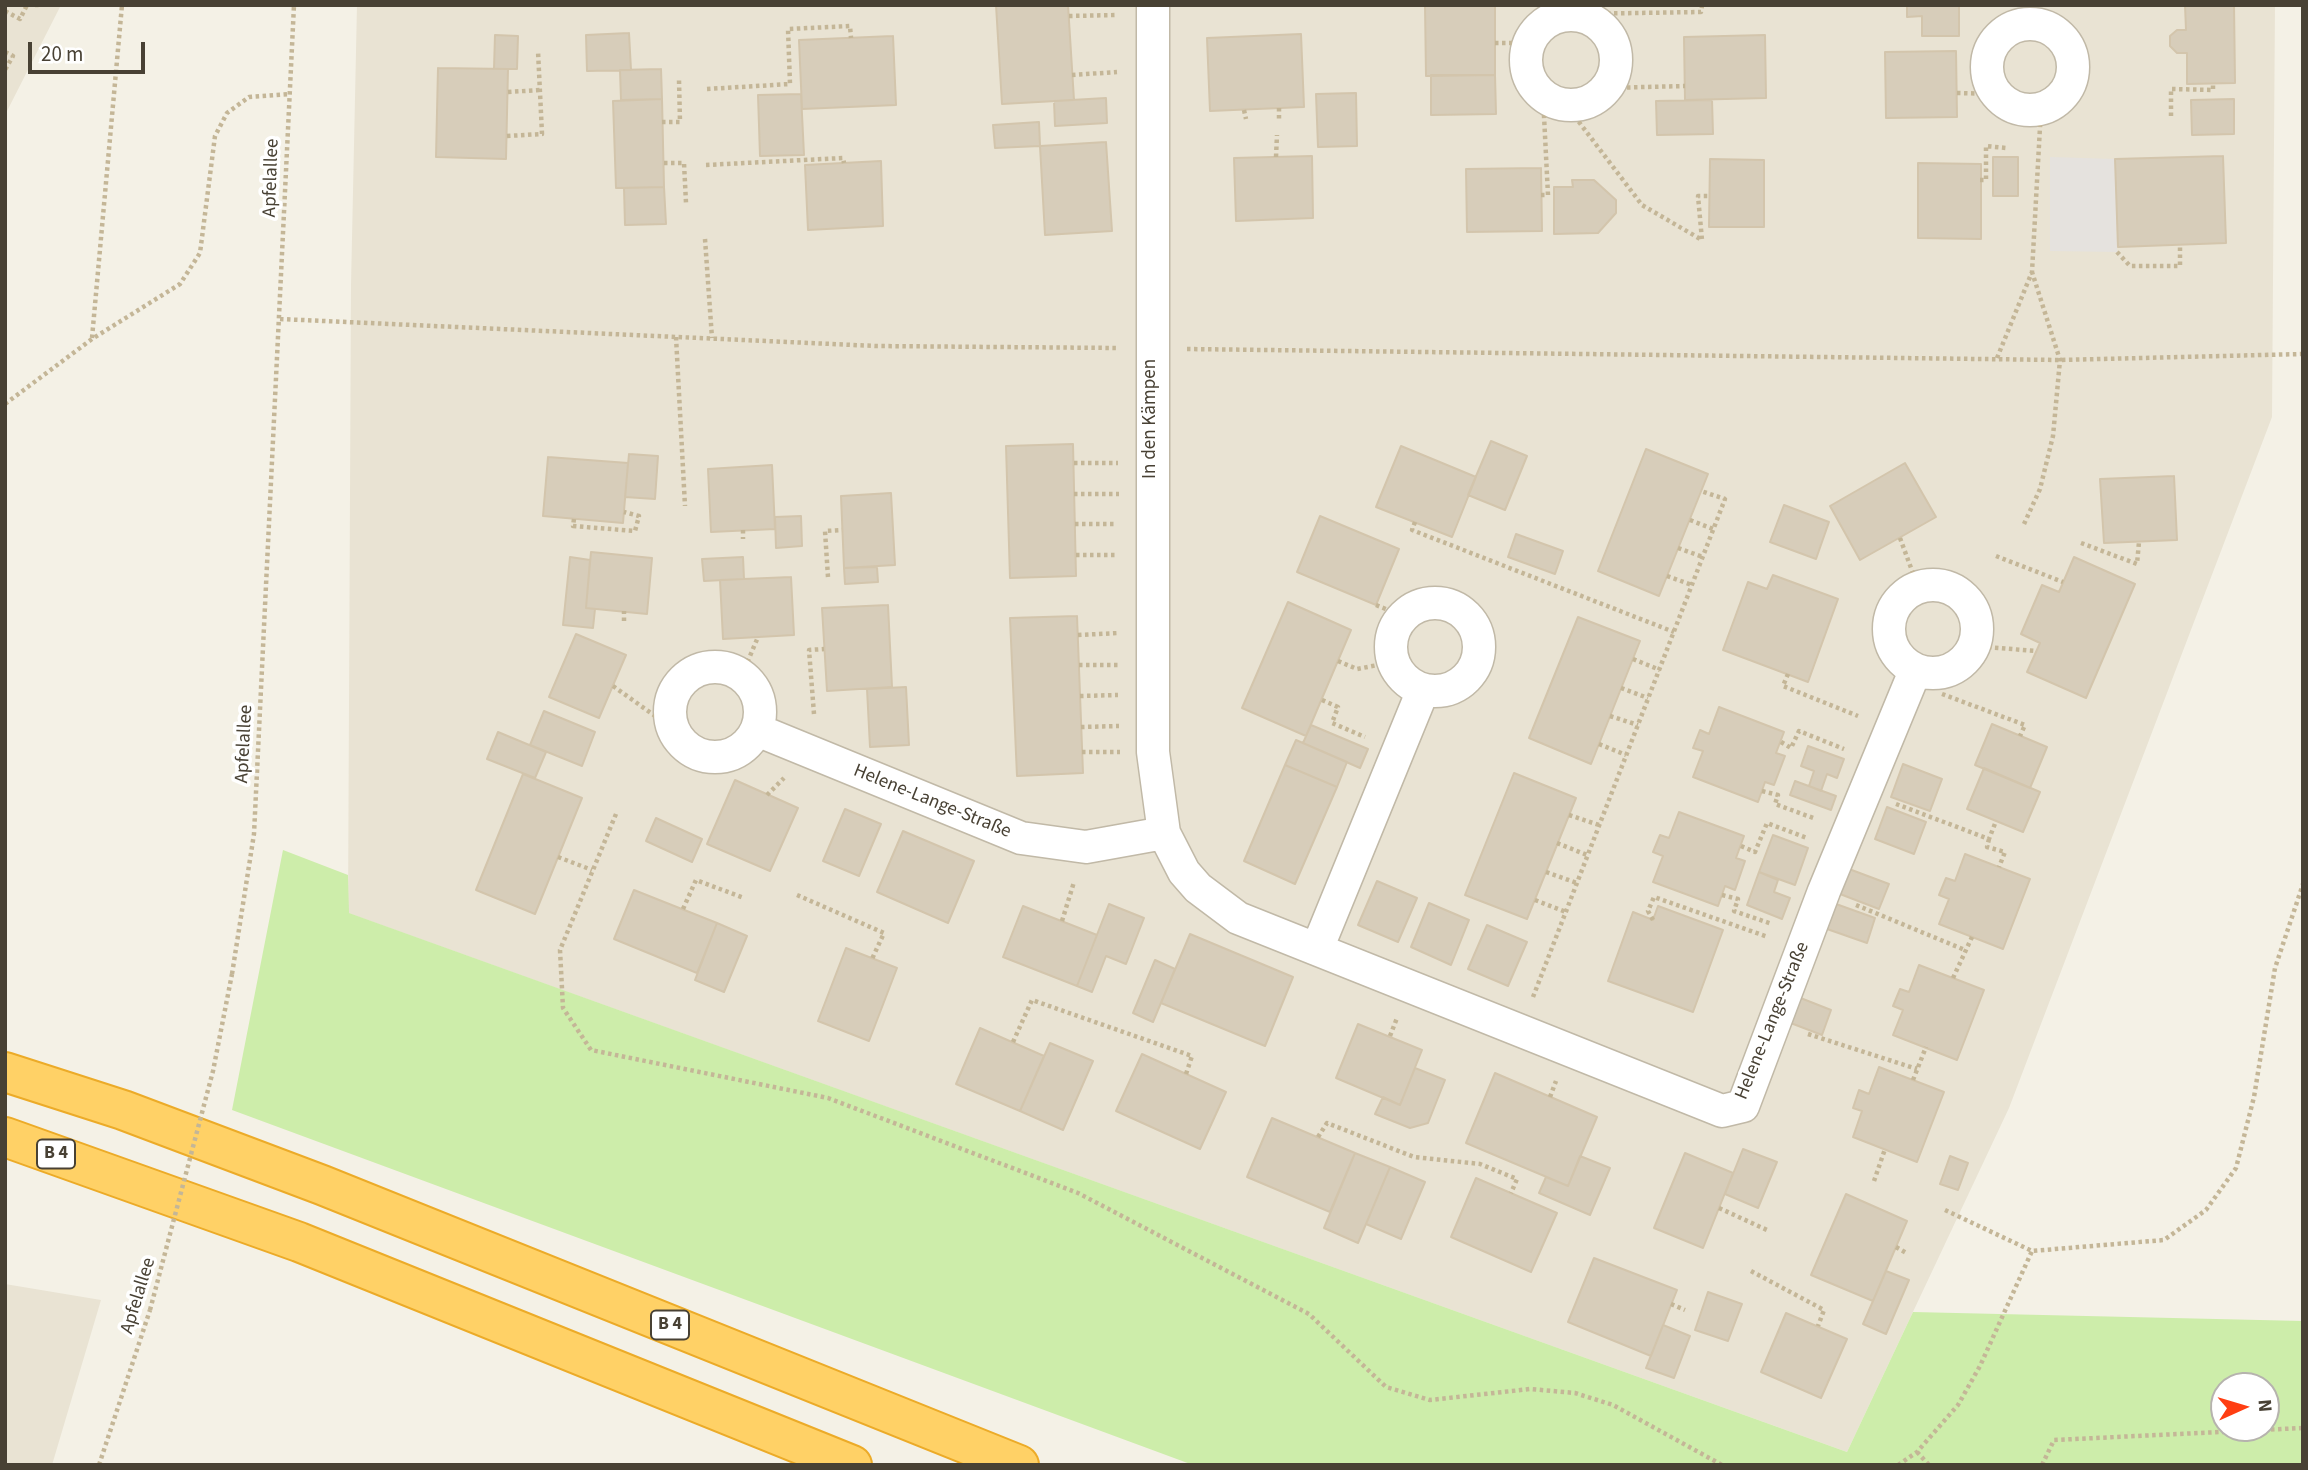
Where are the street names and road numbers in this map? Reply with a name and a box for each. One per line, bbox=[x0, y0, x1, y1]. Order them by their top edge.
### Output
street label: Apfelallee bbox=[259, 138, 285, 218]
street label: In den Kämpen bbox=[1140, 359, 1162, 479]
street label: Apfelallee bbox=[232, 704, 258, 784]
street label: Helene-Lange-Straße bbox=[850, 760, 1014, 844]
street label: Helene-Lange-Straße bbox=[1731, 939, 1815, 1103]
road number: B 4 bbox=[37, 1140, 75, 1168]
street label: Apfelallee bbox=[117, 1255, 161, 1337]
road number: B 4 bbox=[651, 1310, 689, 1340]

